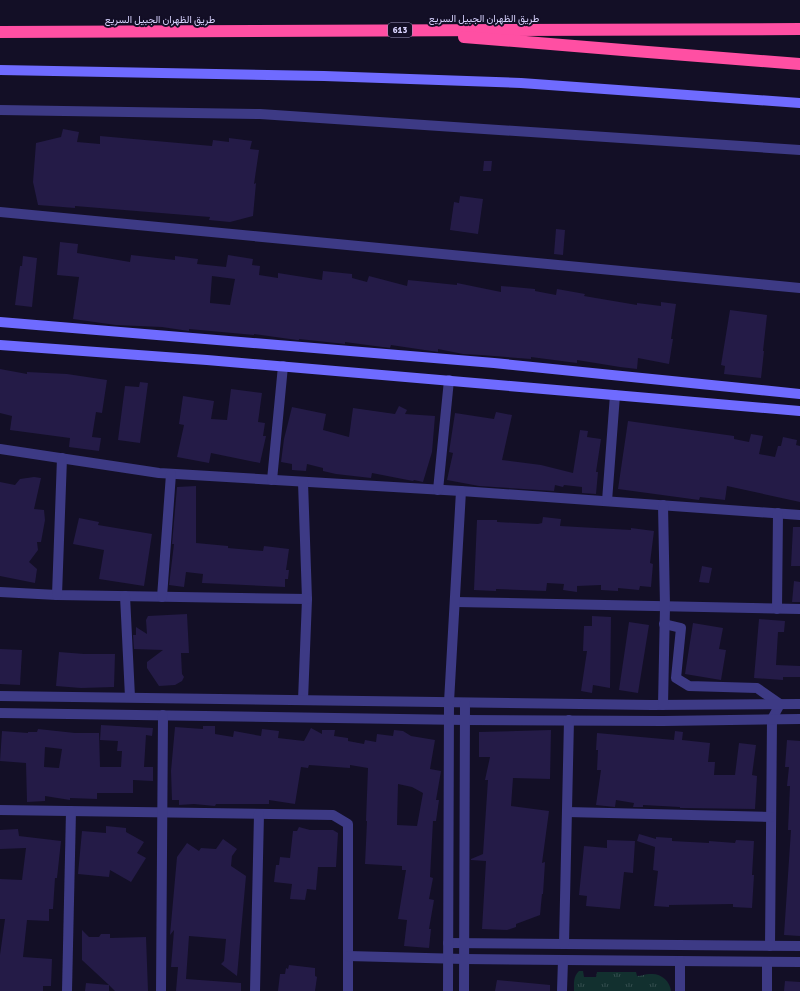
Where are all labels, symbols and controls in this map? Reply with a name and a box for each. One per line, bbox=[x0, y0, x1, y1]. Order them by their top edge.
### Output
street label: طريق الظهران الجبيل السريع bbox=[429, 13, 540, 25]
street label: طريق الظهران الجبيل السريع bbox=[105, 14, 216, 26]
road number: 613 bbox=[388, 23, 412, 37]

